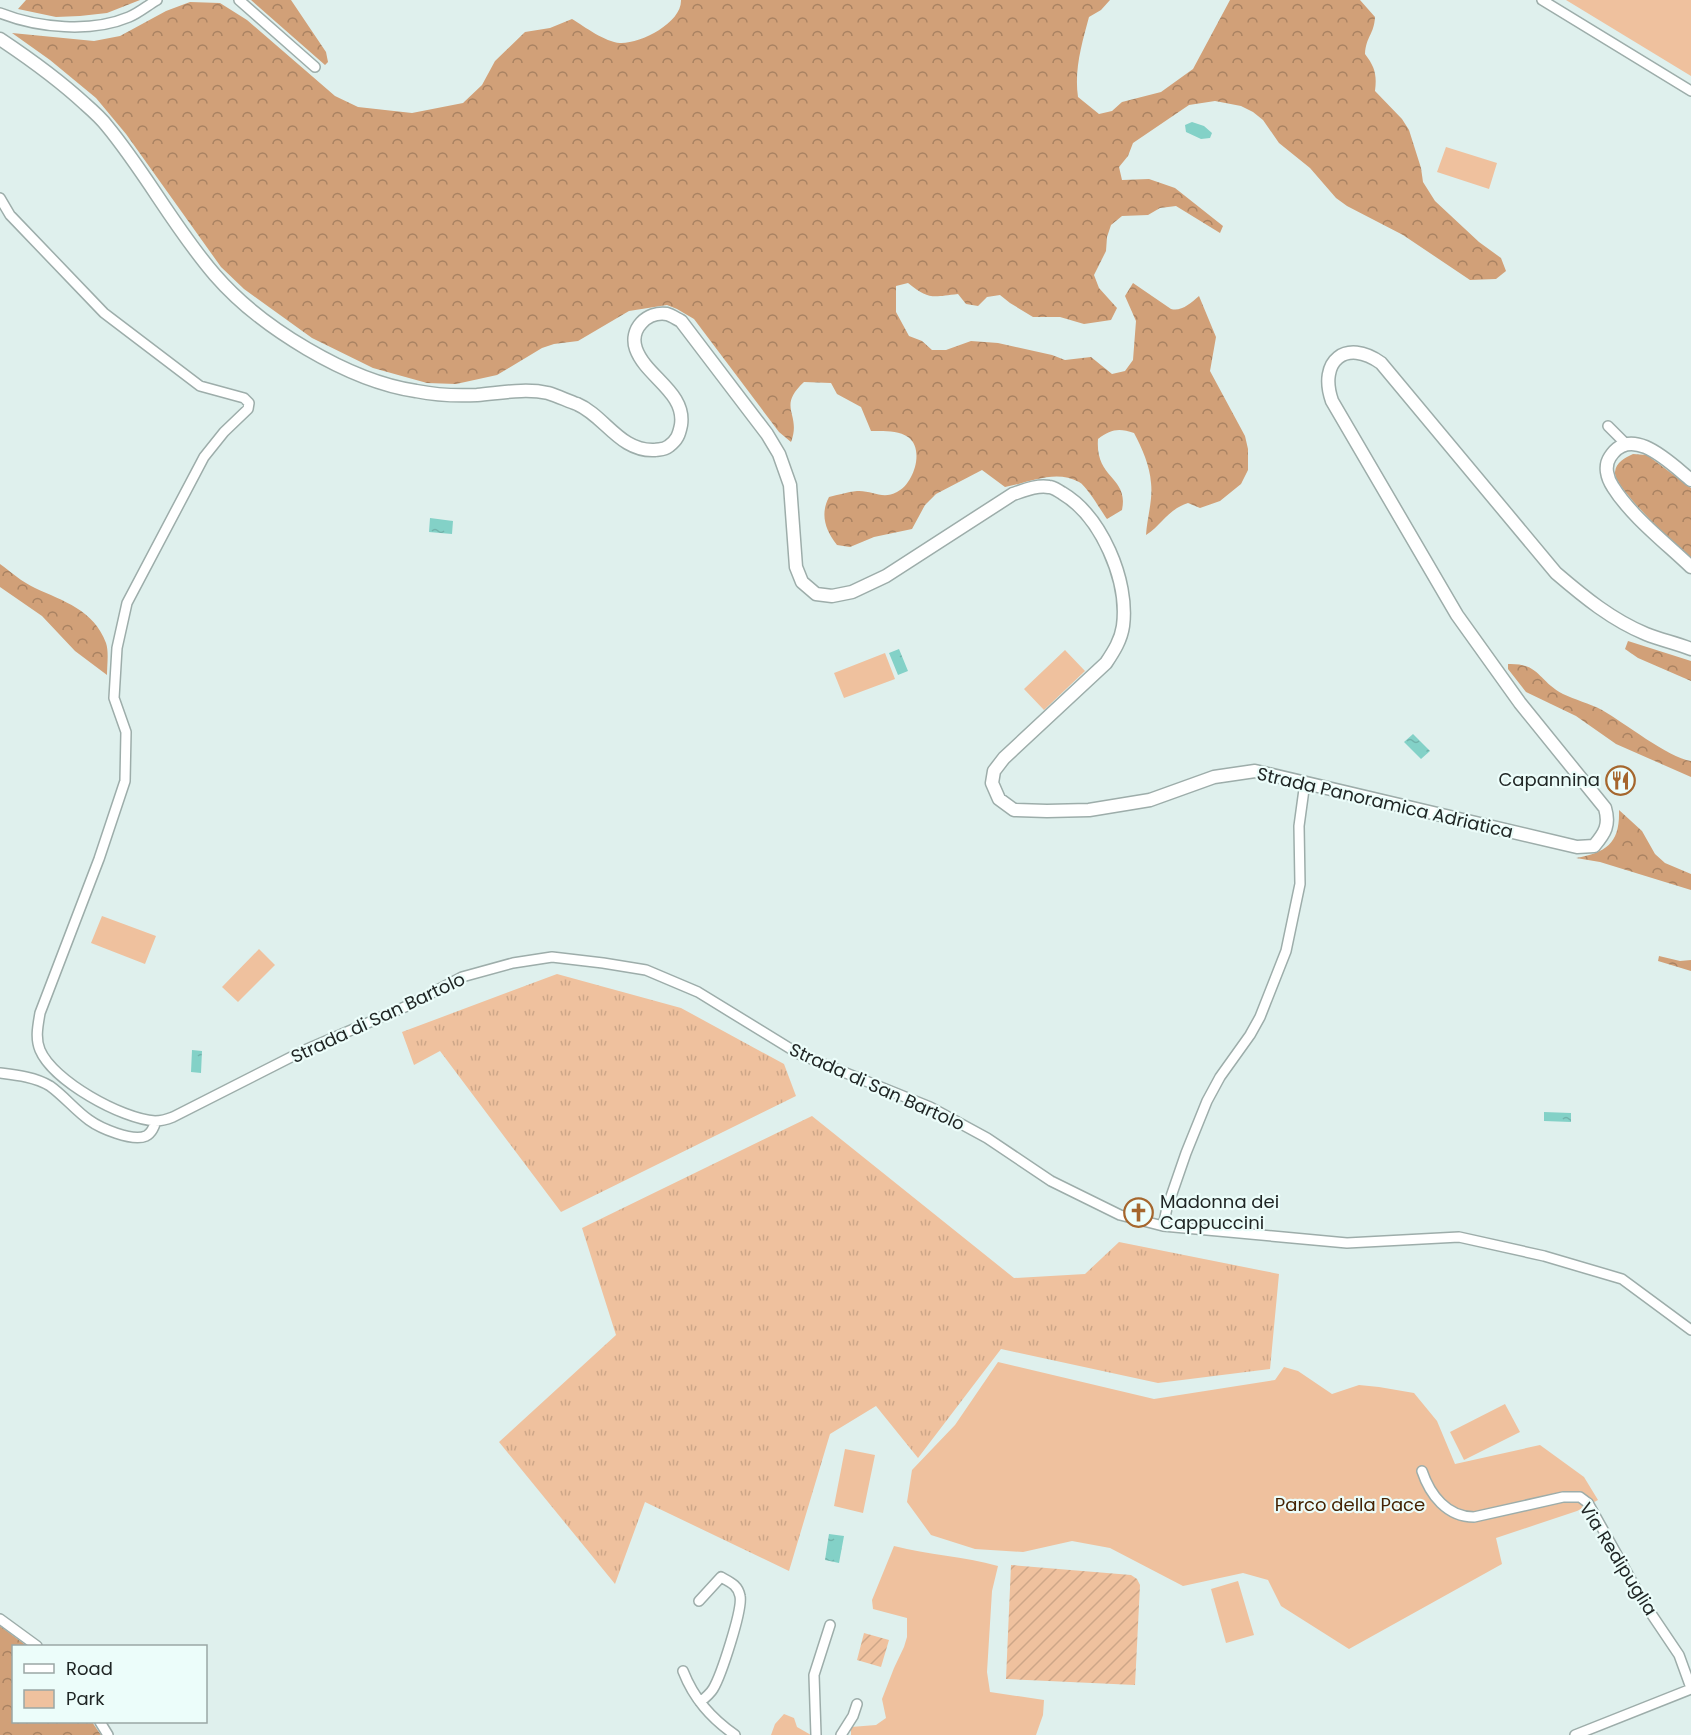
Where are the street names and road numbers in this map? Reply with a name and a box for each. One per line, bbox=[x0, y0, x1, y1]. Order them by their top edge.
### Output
street label: Strada Panoramica Adriatica bbox=[1255, 761, 1516, 844]
street label: Strada di San Bartolo bbox=[287, 966, 469, 1069]
street label: Strada di San Bartolo bbox=[786, 1037, 969, 1137]
street label: Via Redipuglia bbox=[1574, 1497, 1663, 1620]

